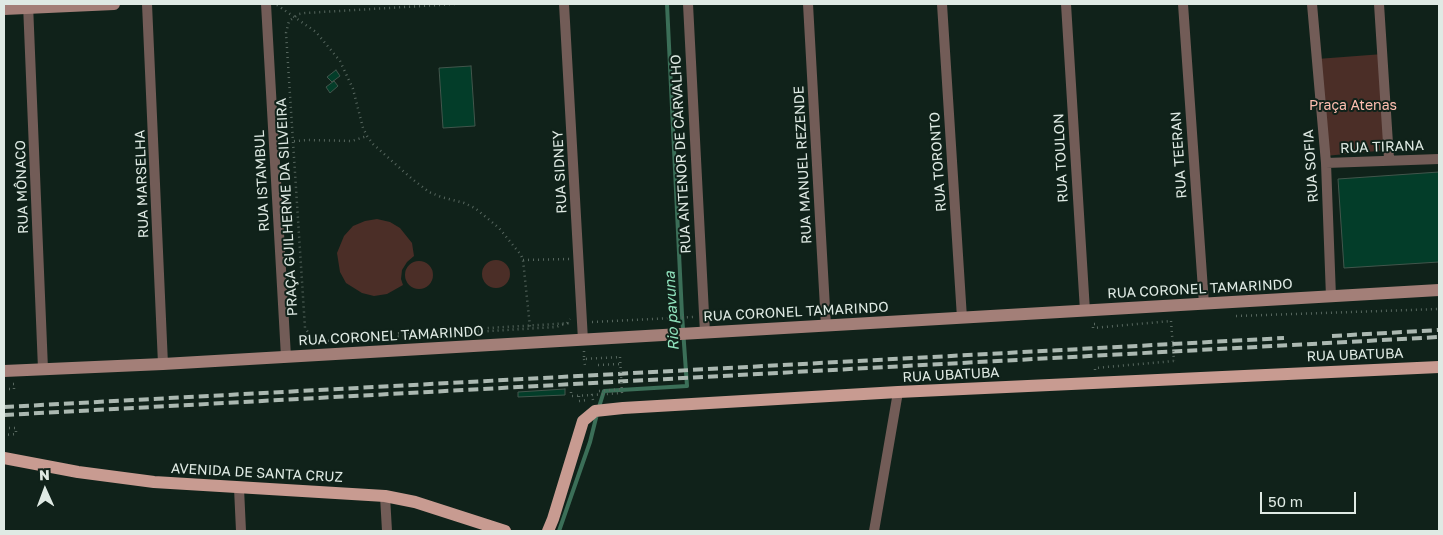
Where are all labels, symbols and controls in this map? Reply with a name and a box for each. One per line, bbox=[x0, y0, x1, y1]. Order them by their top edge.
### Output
street label: RUA ANTENOR DE CARVALHO bbox=[667, 54, 695, 254]
street label: RUA MANUEL REZENDE bbox=[790, 85, 816, 245]
street label: PRAÇA GUILHERME DA SILVEIRA bbox=[273, 97, 301, 317]
park label: Praça Atenas bbox=[1309, 98, 1397, 114]
street label: RUA TORONTO bbox=[926, 111, 950, 213]
street label: RUA TEERAN bbox=[1168, 111, 1190, 199]
street label: RUA TOULON bbox=[1050, 113, 1072, 203]
street label: RUA MARSELHA bbox=[132, 129, 152, 239]
street label: RUA SOFIA bbox=[1300, 129, 1322, 203]
street label: RUA ISTAMBUL bbox=[251, 130, 273, 232]
street label: RUA SIDNEY bbox=[549, 130, 571, 214]
street label: RUA TIRANA bbox=[1340, 137, 1424, 157]
street label: RUA MÔNACO bbox=[12, 140, 32, 234]
water label: Rio pavuna bbox=[661, 271, 683, 351]
street label: RUA CORONEL TAMARINDO bbox=[1107, 276, 1293, 302]
street label: RUA CORONEL TAMARINDO bbox=[703, 299, 889, 325]
street label: RUA CORONEL TAMARINDO bbox=[298, 323, 484, 349]
street label: RUA UBATUBA bbox=[1306, 345, 1404, 365]
street label: RUA UBATUBA bbox=[902, 364, 1000, 386]
street label: AVENIDA DE SANTA CRUZ bbox=[171, 460, 343, 486]
north arrow bbox=[20, 465, 70, 515]
text: N bbox=[39, 466, 50, 483]
scale bar bbox=[1263, 482, 1359, 514]
text: 50 m bbox=[1268, 492, 1303, 510]

